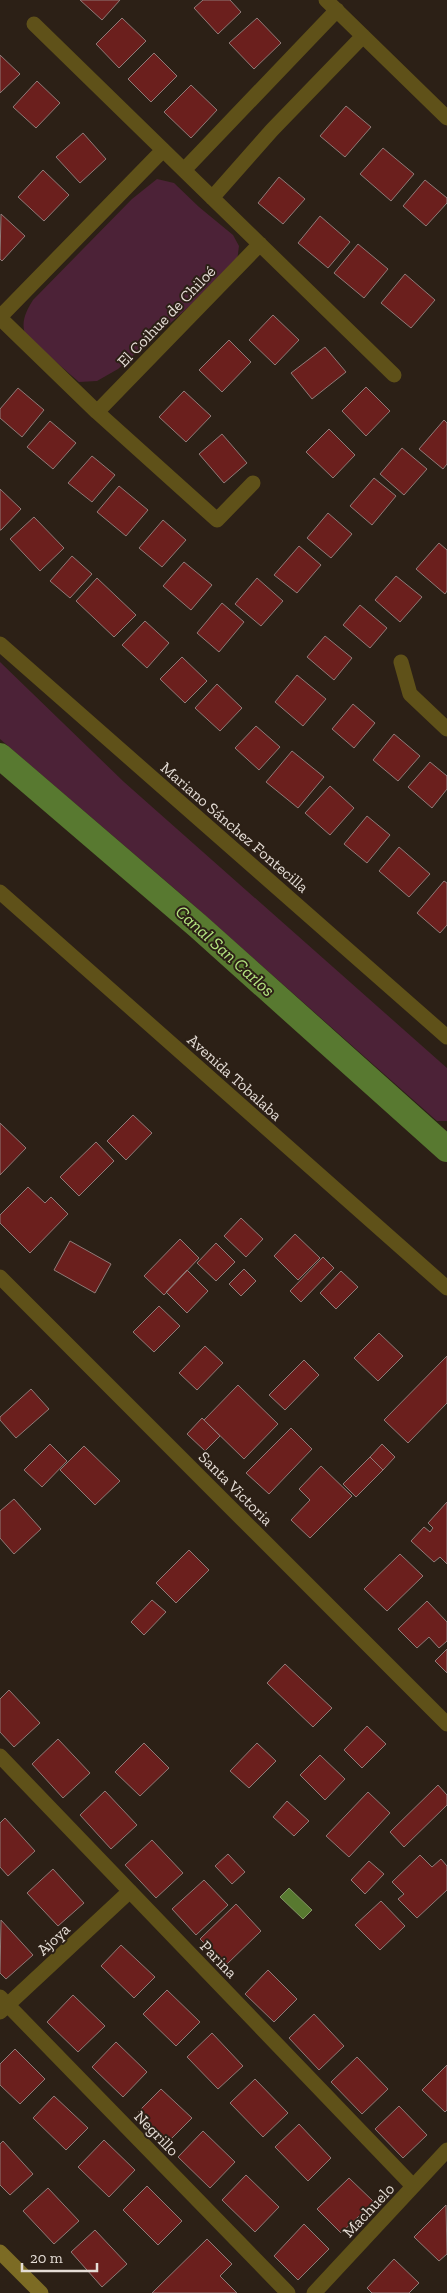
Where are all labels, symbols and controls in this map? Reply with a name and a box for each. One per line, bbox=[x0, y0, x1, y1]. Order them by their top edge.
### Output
street label: El Coihue de Chiloé bbox=[113, 262, 219, 371]
street label: Mariano Sánchez Fontecilla bbox=[157, 758, 313, 897]
water label: Canal San Carlos bbox=[171, 901, 279, 1001]
street label: Avenida Tobalaba bbox=[184, 1030, 286, 1125]
street label: Santa Victoria bbox=[195, 1447, 277, 1530]
street label: Ajoya bbox=[33, 1919, 74, 1959]
street label: Parina bbox=[196, 1937, 241, 1982]
street label: Negrillo bbox=[130, 2107, 183, 2160]
street label: Machuelo bbox=[339, 2179, 398, 2241]
scale bar bbox=[22, 2240, 98, 2272]
text: 20 m bbox=[30, 2249, 63, 2267]

